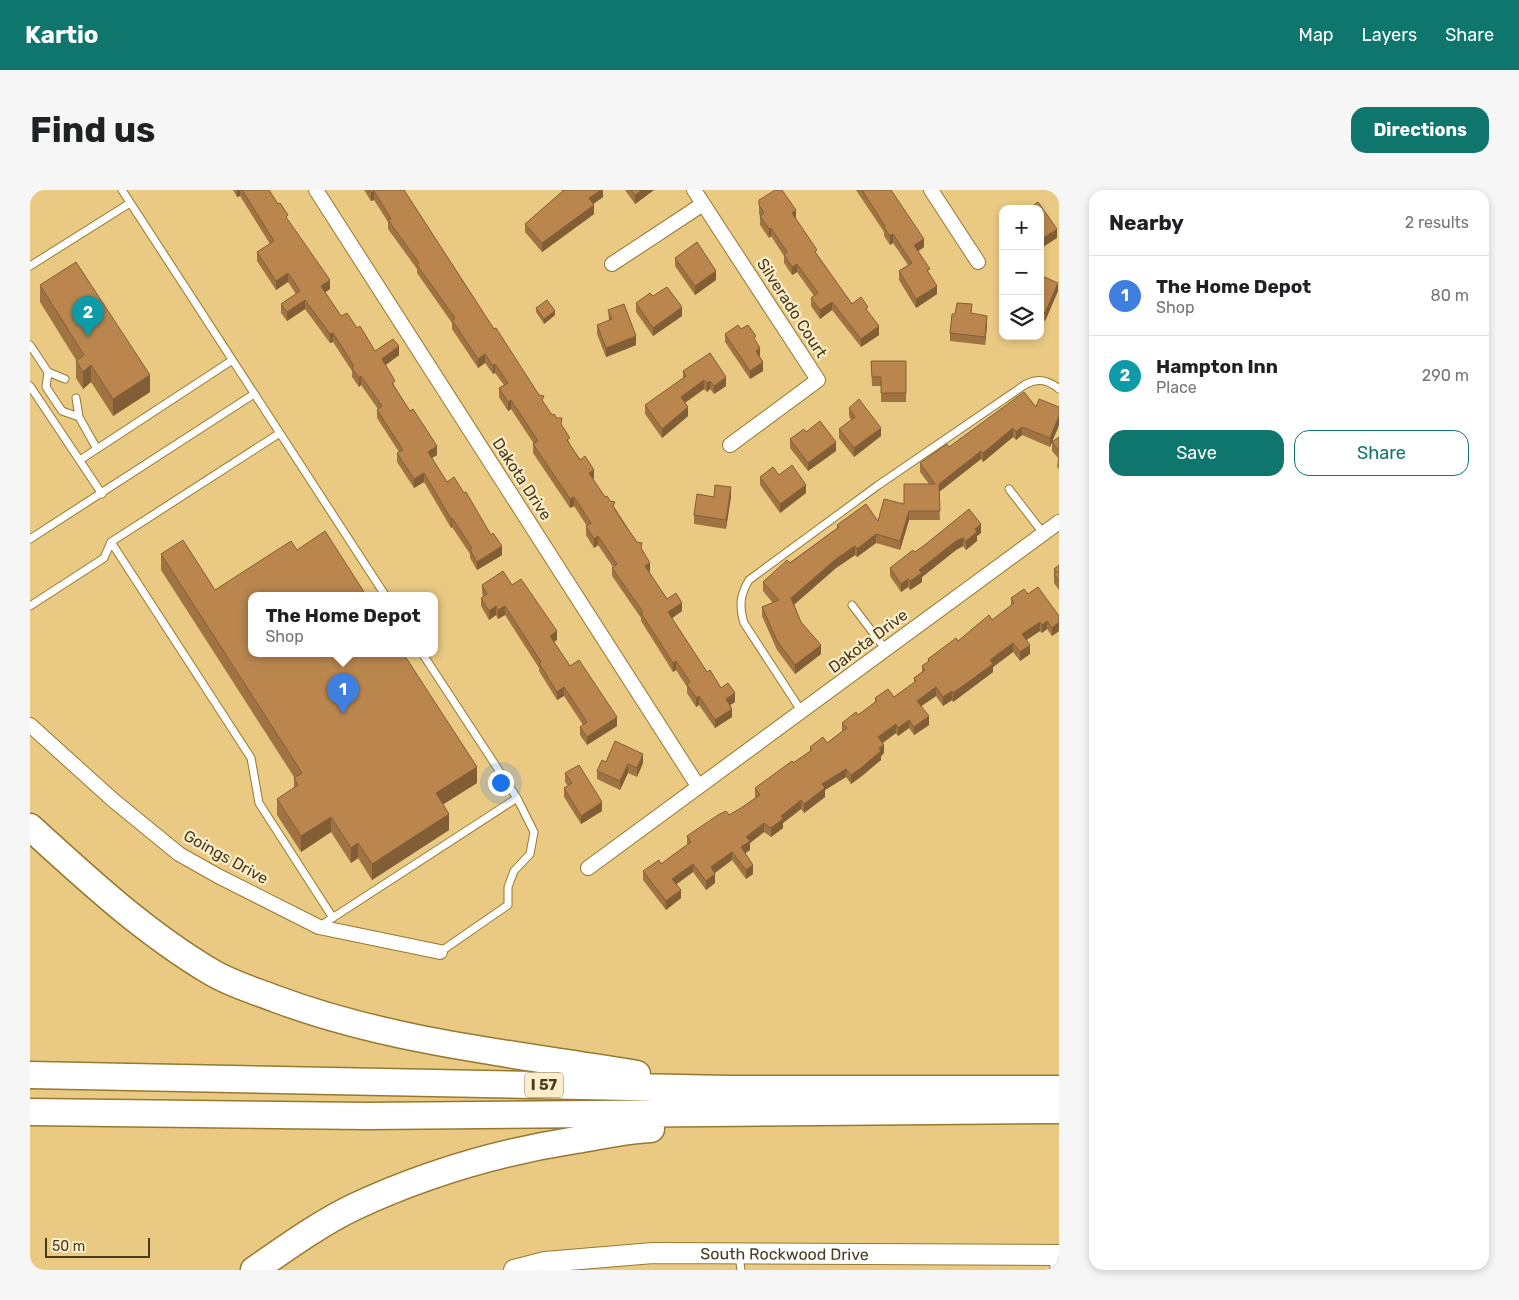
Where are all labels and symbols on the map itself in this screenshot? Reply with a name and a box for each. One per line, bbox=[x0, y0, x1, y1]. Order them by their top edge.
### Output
street label: Silverado Court bbox=[753, 255, 831, 361]
pin: 2 bbox=[72, 296, 104, 337]
street label: Dakota Drive bbox=[488, 434, 556, 524]
street label: Dakota Drive bbox=[825, 605, 911, 677]
pin: 1 bbox=[327, 673, 359, 714]
your location bbox=[488, 770, 514, 796]
street label: Goings Drive bbox=[180, 826, 272, 888]
road number: I 57 bbox=[525, 1072, 563, 1098]
scale bar bbox=[45, 1235, 150, 1258]
street label: South Rockwood Drive bbox=[700, 1244, 869, 1264]

